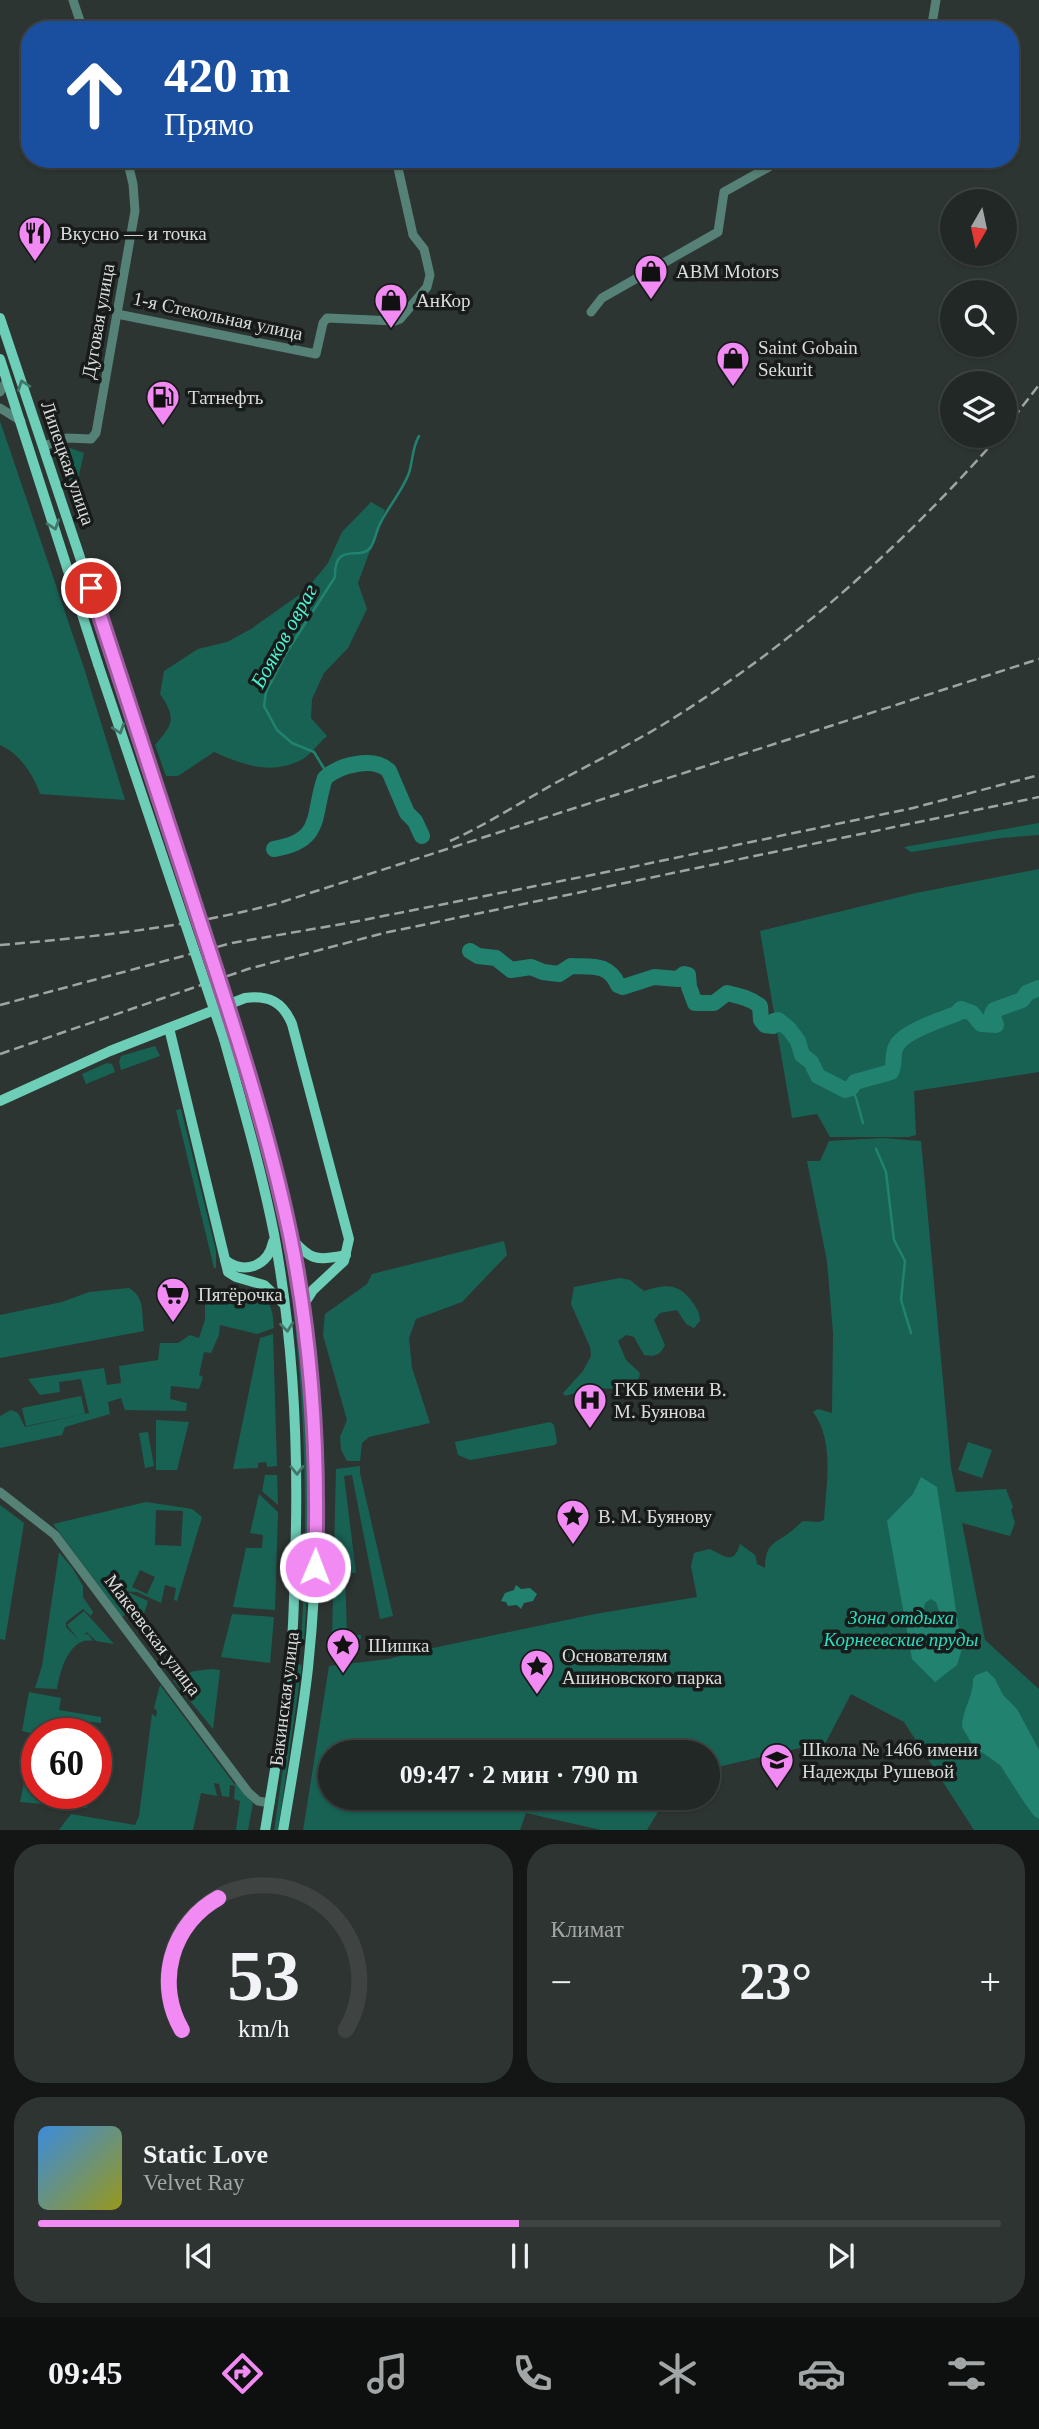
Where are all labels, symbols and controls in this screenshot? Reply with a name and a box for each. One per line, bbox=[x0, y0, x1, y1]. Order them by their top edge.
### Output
text: 420 m bbox=[164, 48, 291, 103]
icon: ahead bbox=[49, 49, 140, 140]
text: Прямо bbox=[164, 106, 254, 142]
north arrow bbox=[940, 189, 1017, 266]
map controls bbox=[940, 189, 1017, 448]
restaurant icon: Вкусно — и точка bbox=[16, 214, 54, 263]
place label: Вкусно — и точка bbox=[60, 223, 207, 244]
shop icon: ABM Motors bbox=[632, 252, 670, 301]
street label: Дуговая улица bbox=[78, 261, 119, 380]
place label: ABM Motors bbox=[676, 261, 779, 282]
button: search bbox=[940, 280, 1017, 357]
shop icon: АнКор bbox=[372, 281, 410, 330]
street label: 1-я Стекольная улица bbox=[131, 288, 305, 344]
place label: АнКор bbox=[416, 290, 471, 311]
place label: Saint Gobain Sekurit bbox=[758, 337, 858, 380]
shop icon: Saint Gobain Sekurit bbox=[714, 339, 752, 388]
button: layers bbox=[940, 371, 1017, 448]
fuel station icon: Татнефть bbox=[144, 378, 182, 427]
one-way arrow bbox=[17, 379, 31, 391]
place label: Татнефть bbox=[188, 387, 264, 408]
street label: Липецкая улица bbox=[37, 398, 99, 528]
one-way arrow bbox=[46, 519, 60, 531]
pin bbox=[61, 558, 121, 618]
icon: arrive bbox=[72, 569, 110, 607]
water label: Бояков овраг bbox=[245, 580, 322, 693]
one-way arrow bbox=[111, 722, 125, 734]
supermarket icon: Пятёрочка bbox=[154, 1275, 192, 1324]
place label: Пятёрочка bbox=[198, 1284, 283, 1305]
one-way arrow bbox=[279, 1322, 294, 1333]
place label: ГКБ имени В. М. Буянова bbox=[614, 1379, 726, 1422]
hospital icon: ГКБ имени В. М. Буянова bbox=[571, 1381, 609, 1430]
one-way arrow bbox=[289, 1465, 304, 1476]
place icon: В. М. Буянову bbox=[554, 1497, 592, 1546]
place label: В. М. Буянову bbox=[598, 1506, 713, 1527]
position arrow bbox=[278, 1530, 352, 1604]
street label: Макеевская улица bbox=[101, 1570, 206, 1700]
park label: Зона отдыха Корнеевские пруды bbox=[823, 1607, 979, 1650]
place icon: Шишка bbox=[324, 1626, 362, 1675]
street label: Бакинская улица bbox=[265, 1630, 303, 1767]
place label: Шишка bbox=[368, 1635, 430, 1656]
place label: Основателям Ашиновского парка bbox=[562, 1645, 723, 1688]
place icon: Основателям Ашиновского парка bbox=[518, 1647, 556, 1696]
speed limit sign: 60 bbox=[21, 1718, 112, 1809]
place label: Школа № 1466 имени Надежды Рушевой bbox=[802, 1739, 978, 1782]
school or university icon: Школа № 1466 имени Надежды Рушевой bbox=[758, 1741, 796, 1790]
text: 09:47 · 2 мин · 790 m bbox=[400, 1760, 638, 1789]
text: Климат bbox=[551, 1917, 624, 1942]
text: 53 bbox=[227, 1935, 300, 2016]
text: 23° bbox=[739, 1953, 812, 2010]
text: − bbox=[551, 1961, 572, 2003]
text: + bbox=[980, 1961, 1001, 2003]
text: km/h bbox=[238, 2014, 289, 2041]
text: Static Love bbox=[143, 2140, 268, 2169]
text: Velvet Ray bbox=[143, 2170, 245, 2195]
icon: previous bbox=[180, 2237, 218, 2275]
icon: pause bbox=[501, 2237, 539, 2275]
icon: next bbox=[822, 2237, 860, 2275]
icon: directions bbox=[218, 2349, 267, 2398]
icon: music bbox=[363, 2349, 412, 2398]
icon: phone bbox=[508, 2349, 557, 2398]
icon: climate bbox=[653, 2349, 702, 2398]
icon: car bbox=[797, 2349, 846, 2398]
icon: filters bbox=[942, 2349, 991, 2398]
text: 09:45 bbox=[48, 2355, 123, 2391]

